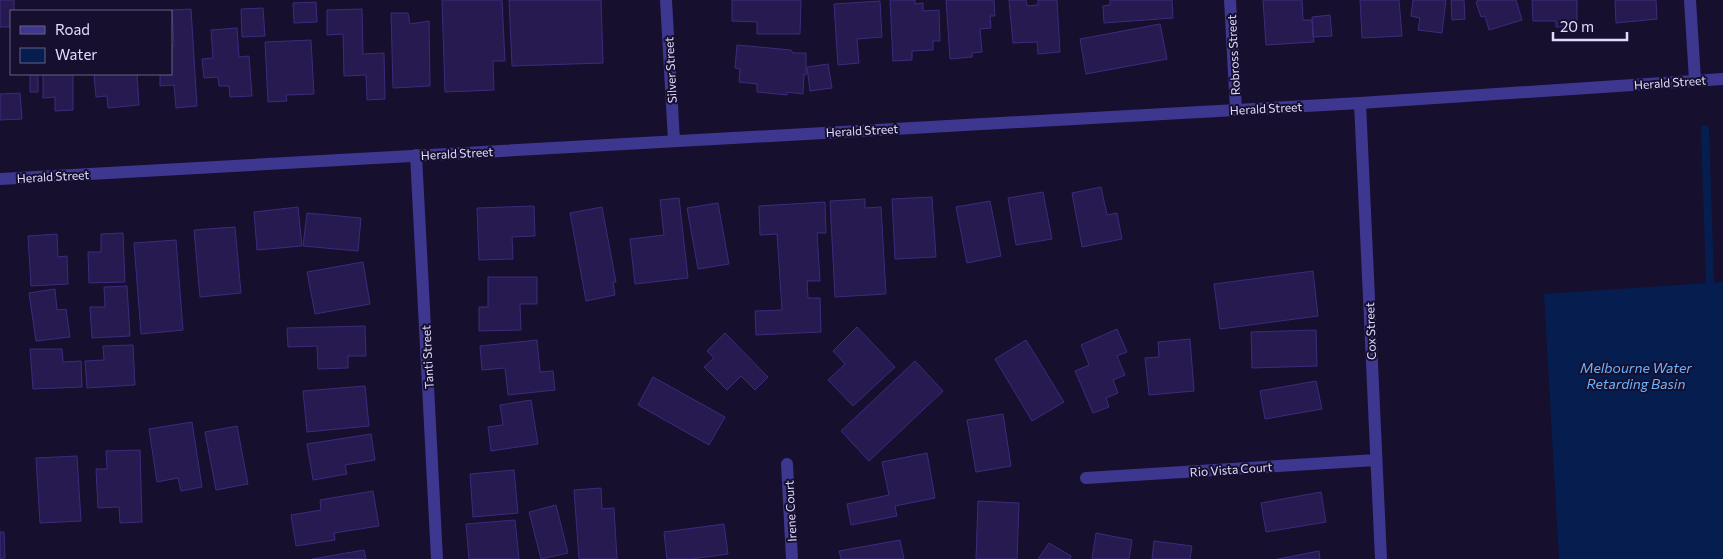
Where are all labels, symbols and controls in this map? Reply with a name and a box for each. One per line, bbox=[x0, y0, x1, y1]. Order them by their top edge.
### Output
legend bbox=[10, 10, 172, 75]
scale bar bbox=[1553, 10, 1627, 42]
street label: Robross Street bbox=[1224, 14, 1242, 96]
text: 20 m bbox=[1560, 17, 1594, 35]
text: Road bbox=[55, 20, 90, 38]
street label: Silver Street bbox=[661, 36, 679, 104]
text: Water bbox=[55, 45, 97, 63]
street label: Herald Street bbox=[1633, 72, 1707, 92]
street label: Herald Street bbox=[1229, 99, 1303, 117]
street label: Herald Street bbox=[825, 121, 899, 139]
street label: Herald Street bbox=[420, 144, 494, 162]
street label: Herald Street bbox=[16, 167, 90, 185]
street label: Cox Street bbox=[1362, 302, 1378, 360]
street label: Tanti Street bbox=[418, 325, 436, 389]
water label: Melbourne Water Retarding Basin bbox=[1580, 359, 1692, 392]
street label: Rio Vista Court bbox=[1189, 459, 1273, 479]
street label: Irene Court bbox=[781, 480, 799, 542]

